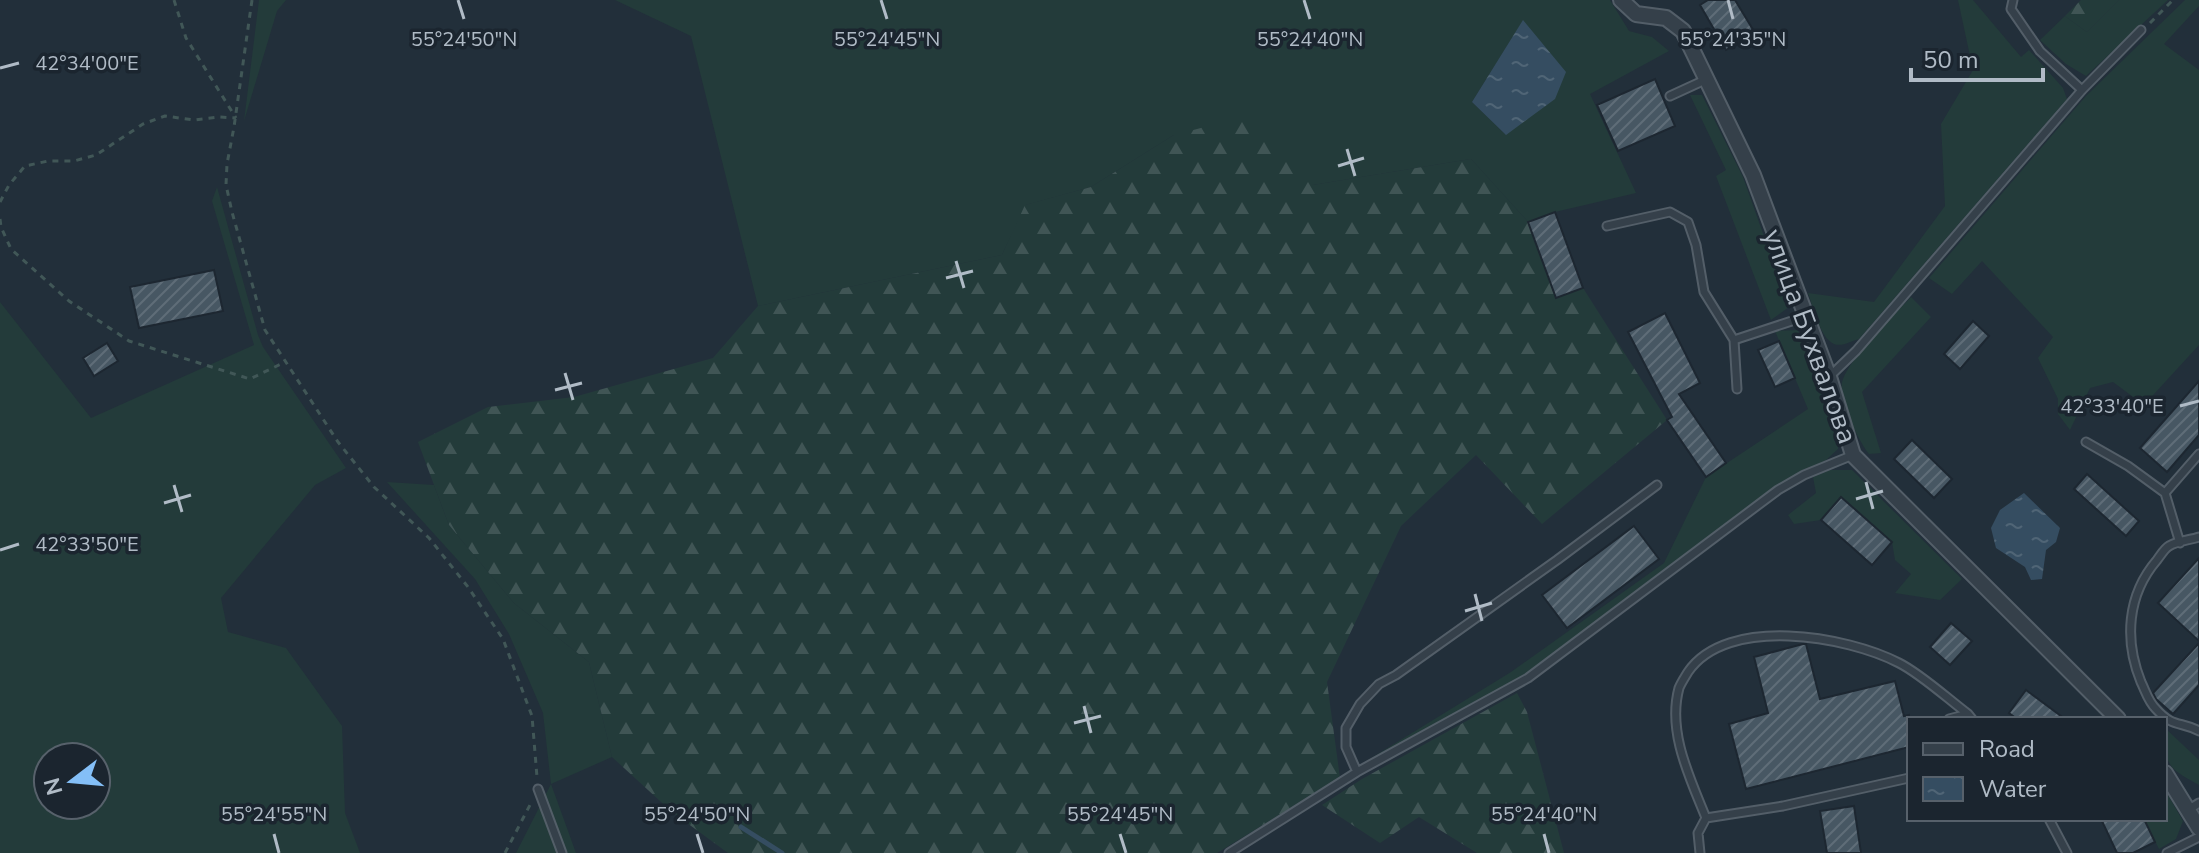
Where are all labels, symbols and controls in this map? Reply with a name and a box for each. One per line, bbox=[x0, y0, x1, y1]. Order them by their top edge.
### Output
text: 55°24'50"N bbox=[411, 26, 517, 53]
text: 55°24'45"N bbox=[834, 26, 940, 53]
text: 55°24'40"N bbox=[1257, 26, 1363, 53]
text: 55°24'35"N bbox=[1680, 26, 1786, 53]
scale bar bbox=[1911, 32, 2043, 82]
text: 50 m bbox=[1923, 44, 1979, 76]
text: 42°34'00"E bbox=[35, 50, 139, 77]
street label: улица Бухвалова bbox=[1754, 224, 1867, 449]
text: 42°33'40"E bbox=[2060, 393, 2164, 420]
text: 42°33'50"E bbox=[35, 531, 139, 558]
legend bbox=[1907, 717, 2167, 821]
text: Road bbox=[1979, 733, 2035, 765]
north arrow bbox=[32, 741, 112, 821]
text: Water bbox=[1979, 773, 2047, 805]
text: N bbox=[37, 774, 70, 798]
text: 55°24'55"N bbox=[221, 801, 327, 828]
text: 55°24'50"N bbox=[644, 801, 750, 828]
text: 55°24'45"N bbox=[1067, 801, 1173, 828]
text: 55°24'40"N bbox=[1491, 801, 1597, 828]

